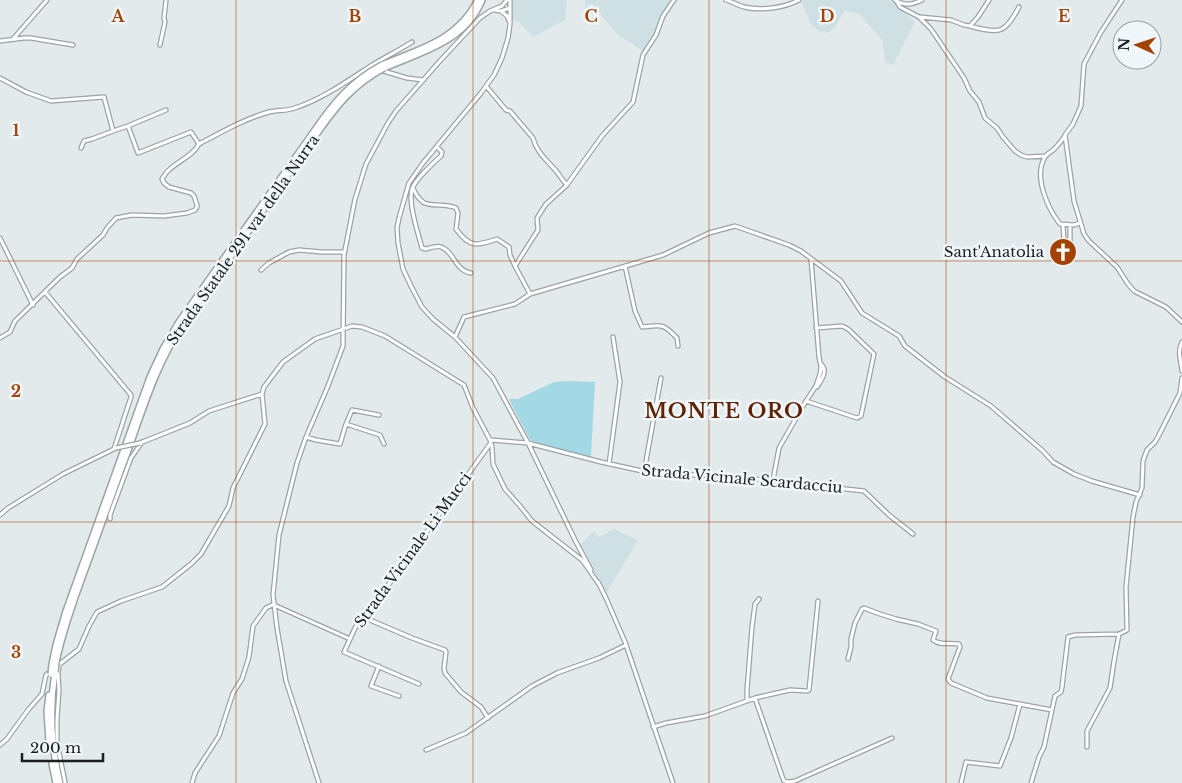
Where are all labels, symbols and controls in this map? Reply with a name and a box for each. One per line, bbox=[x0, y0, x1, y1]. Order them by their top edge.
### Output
text: A bbox=[111, 6, 126, 26]
text: B bbox=[349, 6, 362, 26]
text: C bbox=[584, 6, 598, 26]
text: D bbox=[820, 6, 834, 26]
text: E bbox=[1058, 6, 1070, 26]
north arrow bbox=[1112, 20, 1162, 70]
text: N bbox=[1115, 37, 1133, 51]
text: 1 bbox=[13, 120, 20, 140]
street label: Strada Statale 291 var della Nurra bbox=[162, 130, 323, 349]
church icon: Sant'Anatolia bbox=[1048, 237, 1078, 267]
place label: Sant'Anatolia bbox=[944, 242, 1045, 261]
text: 2 bbox=[11, 381, 21, 401]
district label: MONTE ORO bbox=[644, 399, 804, 423]
street label: Strada Vicinale Scardacciu bbox=[641, 460, 843, 497]
street label: Strada Vicinale Li Mucci bbox=[350, 469, 475, 631]
text: 3 bbox=[11, 642, 21, 662]
scale bar bbox=[22, 730, 104, 762]
text: 200 m bbox=[30, 738, 81, 757]

